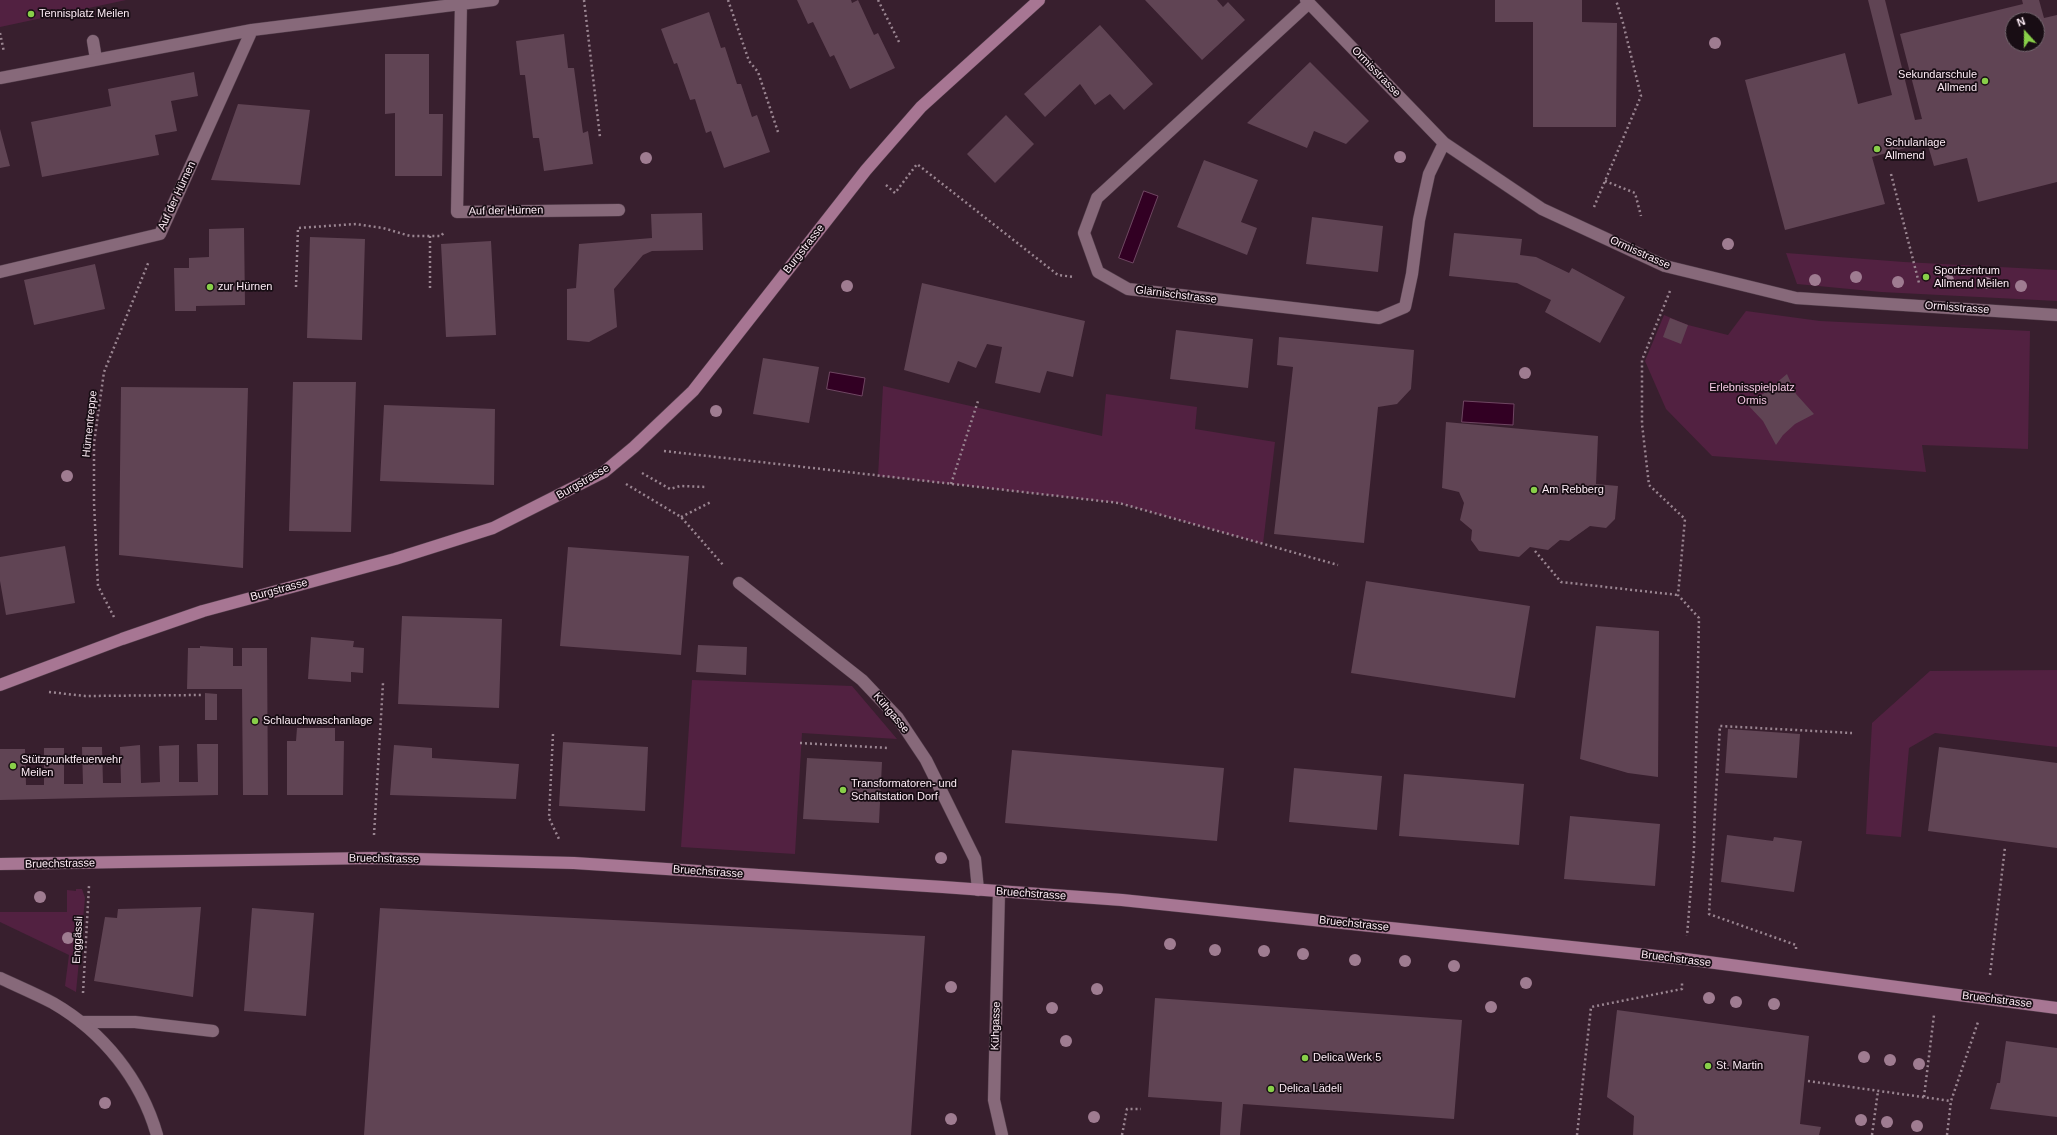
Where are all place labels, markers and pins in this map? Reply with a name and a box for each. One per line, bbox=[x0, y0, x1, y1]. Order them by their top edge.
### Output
place label: Tennisplatz Meilen bbox=[39, 7, 129, 21]
marker: Tennisplatz Meilen bbox=[26, 9, 36, 19]
place label: Sekundarschule Allmend bbox=[1898, 68, 1977, 94]
marker: Sekundarschule Allmend bbox=[1980, 76, 1990, 86]
place label: Schulanlage Allmend bbox=[1885, 136, 1946, 162]
marker: Schulanlage Allmend bbox=[1872, 144, 1882, 154]
place label: Sportzentrum Allmend Meilen bbox=[1934, 264, 2009, 290]
marker: Sportzentrum Allmend Meilen bbox=[1921, 272, 1931, 282]
place label: zur Hürnen bbox=[218, 280, 272, 294]
marker: zur Hürnen bbox=[205, 282, 215, 292]
place label: Am Rebberg bbox=[1542, 483, 1604, 497]
marker: Am Rebberg bbox=[1529, 485, 1539, 495]
place label: Schlauchwaschanlage bbox=[263, 714, 372, 728]
marker: Schlauchwaschanlage bbox=[250, 716, 260, 726]
place label: Stützpunktfeuerwehr Meilen bbox=[21, 753, 122, 779]
marker: Stützpunktfeuerwehr Meilen bbox=[8, 761, 18, 771]
place label: Transformatoren- und Schaltstation Dorf bbox=[851, 777, 957, 803]
marker: Transformatoren- und Schaltstation Dorf bbox=[838, 785, 848, 795]
place label: Delica Werk 5 bbox=[1313, 1051, 1381, 1065]
marker: Delica Werk 5 bbox=[1300, 1053, 1310, 1063]
place label: St. Martin bbox=[1716, 1059, 1763, 1073]
marker: St. Martin bbox=[1703, 1061, 1713, 1071]
place label: Delica Lädeli bbox=[1279, 1082, 1342, 1096]
marker: Delica Lädeli bbox=[1266, 1084, 1276, 1094]

